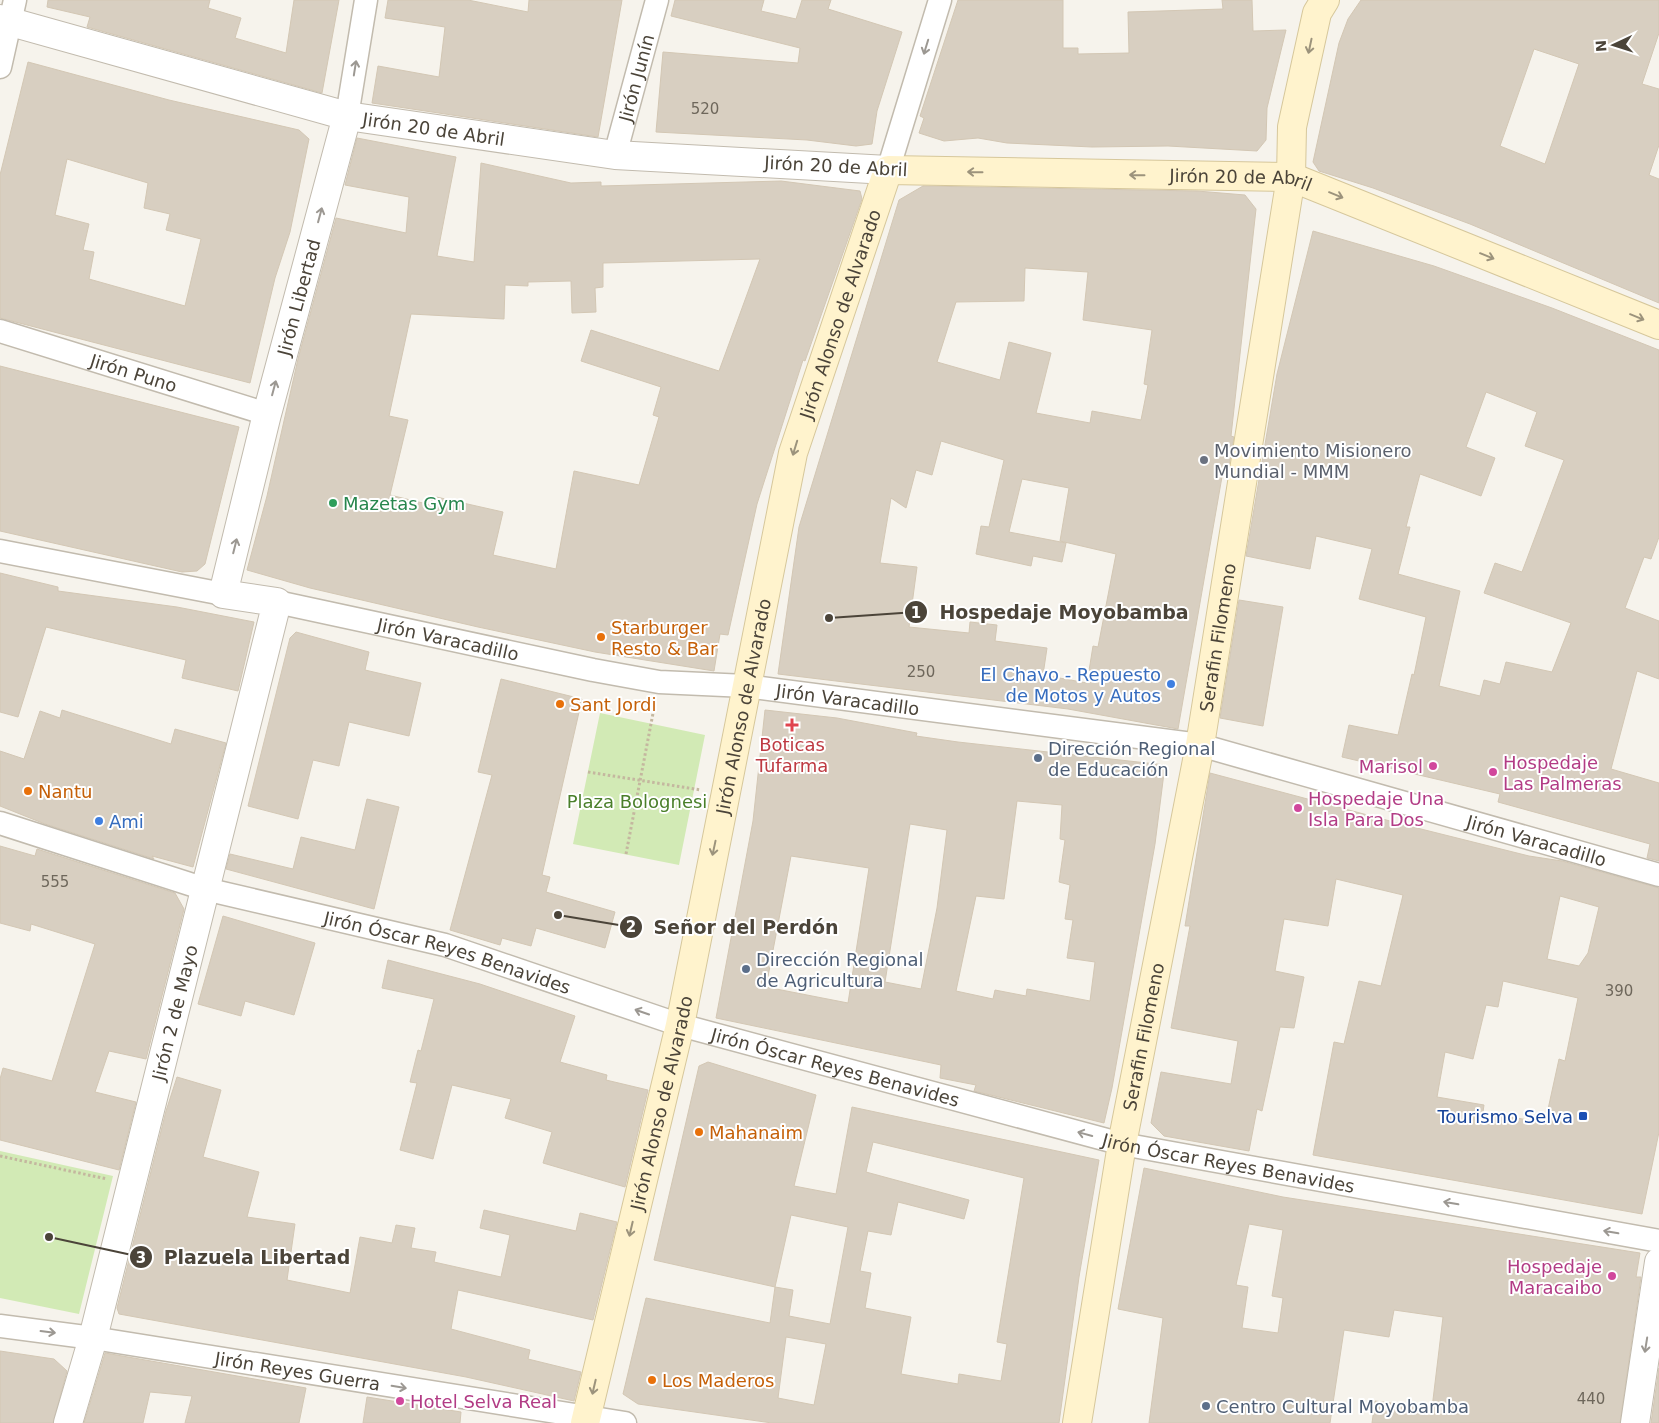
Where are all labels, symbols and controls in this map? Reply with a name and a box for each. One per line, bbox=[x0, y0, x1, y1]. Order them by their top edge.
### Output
north arrow bbox=[1589, 20, 1639, 70]
street label: Jirón Junín bbox=[614, 32, 658, 125]
one-way arrow bbox=[1305, 37, 1314, 53]
one-way arrow bbox=[920, 38, 930, 54]
text: N bbox=[1593, 40, 1609, 52]
one-way arrow bbox=[350, 60, 360, 76]
house number: 520 bbox=[691, 100, 719, 118]
street label: Jirón 20 de Abril bbox=[360, 108, 506, 149]
street label: Jirón 20 de Abril bbox=[763, 152, 908, 180]
street label: Jirón 20 de Abril bbox=[1168, 164, 1315, 195]
one-way arrow bbox=[967, 167, 983, 176]
one-way arrow bbox=[1129, 170, 1146, 180]
one-way arrow bbox=[1328, 191, 1343, 200]
street label: Jirón Alonso de Alvarado bbox=[794, 206, 885, 422]
one-way arrow bbox=[316, 207, 326, 223]
street label: Jirón Libertad bbox=[272, 237, 324, 359]
one-way arrow bbox=[1479, 251, 1494, 261]
one-way arrow bbox=[1630, 313, 1645, 322]
street label: Jirón Puno bbox=[87, 349, 180, 396]
one-way arrow bbox=[269, 381, 279, 397]
one-way arrow bbox=[789, 440, 799, 456]
place label: Movimiento Misionero Mundial - MMM bbox=[1214, 440, 1411, 482]
marker: Movimiento Misionero Mundial - MMM bbox=[1198, 454, 1210, 466]
place label: Mazetas Gym bbox=[343, 493, 465, 514]
marker: Mazetas Gym bbox=[327, 497, 339, 509]
one-way arrow bbox=[231, 539, 240, 555]
street label: Serafin Filomeno bbox=[1195, 562, 1239, 714]
callout: Hospedaje Moyobamba bbox=[904, 595, 1198, 629]
street label: Jirón Alonso de Alvarado bbox=[711, 597, 775, 817]
text: Hospedaje Moyobamba bbox=[939, 601, 1189, 623]
text: 1 bbox=[911, 604, 921, 622]
street label: Jirón Varacadillo bbox=[374, 613, 521, 664]
place label: Starburger Resto & Bar bbox=[611, 617, 718, 659]
marker: Starburger Resto & Bar bbox=[595, 631, 607, 643]
house number: 250 bbox=[907, 663, 935, 681]
place label: El Chavo - Repuesto de Motos y Autos bbox=[980, 664, 1161, 706]
marker: El Chavo - Repuesto de Motos y Autos bbox=[1165, 678, 1177, 690]
street label: Jirón Varacadillo bbox=[774, 679, 921, 719]
place label: Sant Jordi bbox=[570, 694, 656, 715]
marker: Sant Jordi bbox=[554, 698, 566, 710]
marker: Boticas Tufarma bbox=[786, 719, 798, 731]
place label: Boticas Tufarma bbox=[755, 734, 828, 776]
place label: Dirección Regional de Educación bbox=[1048, 738, 1216, 780]
marker: Dirección Regional de Educación bbox=[1032, 752, 1044, 764]
place label: Hospedaje Las Palmeras bbox=[1503, 752, 1622, 794]
place label: Marisol bbox=[1359, 756, 1423, 777]
marker: Marisol bbox=[1427, 760, 1439, 772]
marker: Hospedaje Las Palmeras bbox=[1487, 766, 1499, 778]
place label: Nantu bbox=[38, 781, 92, 802]
marker: Nantu bbox=[22, 785, 34, 797]
place label: Hospedaje Una Isla Para Dos bbox=[1308, 788, 1444, 830]
park label: Plaza Bolognesi bbox=[567, 791, 707, 812]
marker: Hospedaje Una Isla Para Dos bbox=[1292, 802, 1304, 814]
street label: Jirón Varacadillo bbox=[1463, 810, 1609, 870]
place label: Ami bbox=[109, 811, 144, 832]
marker: Ami bbox=[93, 815, 105, 827]
one-way arrow bbox=[709, 839, 718, 855]
house number: 555 bbox=[41, 873, 69, 891]
street label: Jirón Óscar Reyes Benavides bbox=[321, 906, 574, 998]
callout: Señor del Perdón bbox=[618, 910, 848, 944]
text: Señor del Perdón bbox=[653, 916, 839, 938]
text: 2 bbox=[626, 918, 636, 936]
street label: Jirón 2 de Mayo bbox=[147, 943, 201, 1084]
place label: Dirección Regional de Agricultura bbox=[756, 949, 924, 991]
street label: Serafin Filomeno bbox=[1118, 961, 1168, 1113]
marker: Dirección Regional de Agricultura bbox=[740, 963, 752, 975]
house number: 390 bbox=[1605, 982, 1633, 1000]
street label: Jirón Alonso de Alvarado bbox=[625, 994, 696, 1213]
one-way arrow bbox=[635, 1007, 650, 1016]
street label: Jirón Óscar Reyes Benavides bbox=[708, 1023, 962, 1110]
place label: Tourismo Selva bbox=[1436, 1106, 1573, 1127]
marker: Tourismo Selva bbox=[1577, 1110, 1589, 1122]
place label: Mahanaim bbox=[709, 1122, 803, 1143]
marker: Mahanaim bbox=[693, 1126, 705, 1138]
street label: Jirón Óscar Reyes Benavides bbox=[1099, 1128, 1356, 1196]
one-way arrow bbox=[1078, 1129, 1094, 1138]
one-way arrow bbox=[1443, 1198, 1459, 1208]
one-way arrow bbox=[626, 1220, 635, 1236]
one-way arrow bbox=[1603, 1227, 1619, 1236]
callout: Plazuela Libertad bbox=[129, 1240, 360, 1274]
text: Plazuela Libertad bbox=[164, 1246, 350, 1268]
text: 3 bbox=[136, 1249, 146, 1267]
place label: Hospedaje Maracaibo bbox=[1507, 1256, 1602, 1298]
marker: Hospedaje Maracaibo bbox=[1606, 1270, 1618, 1282]
one-way arrow bbox=[40, 1327, 56, 1337]
one-way arrow bbox=[1641, 1337, 1651, 1353]
street label: Jirón Reyes Guerra bbox=[212, 1347, 382, 1394]
place label: Los Maderos bbox=[662, 1370, 774, 1391]
marker: Los Maderos bbox=[646, 1374, 658, 1386]
one-way arrow bbox=[589, 1378, 598, 1394]
one-way arrow bbox=[391, 1382, 407, 1392]
house number: 440 bbox=[1577, 1390, 1605, 1408]
place label: Hotel Selva Real bbox=[410, 1391, 557, 1412]
marker: Hotel Selva Real bbox=[394, 1395, 406, 1407]
place label: Centro Cultural Moyobamba bbox=[1216, 1396, 1469, 1417]
marker: Centro Cultural Moyobamba bbox=[1200, 1400, 1212, 1412]

